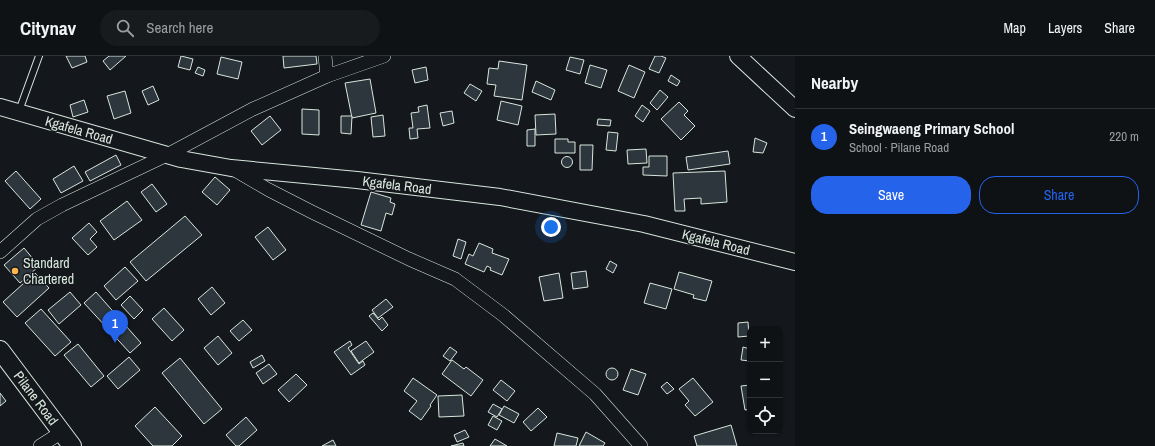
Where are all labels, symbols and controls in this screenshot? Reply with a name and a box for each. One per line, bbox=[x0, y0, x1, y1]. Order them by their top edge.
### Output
search box bbox=[100, 10, 380, 46]
text: Citynav bbox=[20, 15, 76, 41]
icon: search bbox=[114, 17, 136, 39]
text: Search here bbox=[146, 17, 213, 38]
text: Map bbox=[1004, 19, 1026, 37]
text: Layers bbox=[1048, 19, 1082, 37]
text: Share bbox=[1104, 19, 1135, 37]
text: Nearby bbox=[811, 71, 858, 94]
street label: Kgafela Road bbox=[43, 112, 115, 148]
text: Seingwaeng Primary School bbox=[849, 118, 1014, 139]
text: 1 bbox=[821, 128, 827, 145]
text: 220 m bbox=[1109, 128, 1139, 145]
text: School · Pilane Road bbox=[849, 139, 949, 156]
street label: Kgafela Road bbox=[362, 172, 432, 198]
button: Save bbox=[811, 176, 971, 214]
button: Share bbox=[979, 176, 1139, 214]
your location bbox=[541, 217, 561, 237]
street label: Kgafela Road bbox=[680, 225, 752, 259]
place label: Standard Chartered bbox=[23, 254, 74, 288]
marker: Standard Chartered bbox=[10, 266, 20, 276]
pin: 1 bbox=[102, 310, 128, 343]
map controls bbox=[747, 326, 783, 434]
button: + bbox=[747, 326, 783, 362]
button: − bbox=[747, 362, 783, 398]
street label: Pilane Road bbox=[10, 367, 62, 429]
button: locate bbox=[747, 398, 783, 434]

